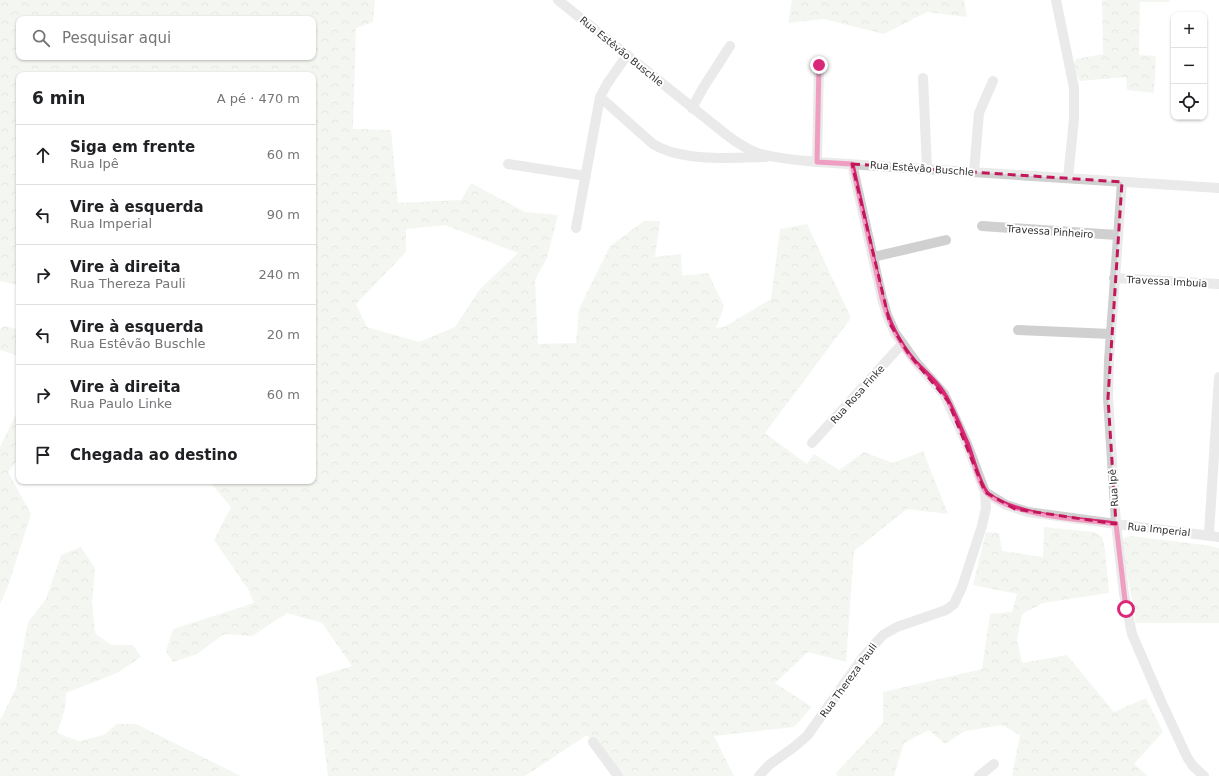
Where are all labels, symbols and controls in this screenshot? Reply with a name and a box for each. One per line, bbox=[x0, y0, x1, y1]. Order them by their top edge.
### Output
map controls bbox=[1171, 12, 1207, 120]
button: + bbox=[1171, 12, 1207, 48]
street label: Rua Estêvão Buschle bbox=[578, 14, 666, 88]
search box bbox=[16, 16, 316, 60]
icon: search bbox=[30, 27, 52, 49]
text: Pesquisar aqui bbox=[62, 29, 171, 47]
button: − bbox=[1171, 48, 1207, 84]
route end bbox=[810, 56, 828, 74]
button: locate bbox=[1171, 84, 1207, 120]
text: 6 min bbox=[32, 88, 85, 108]
text: A pé · 470 m bbox=[217, 91, 300, 106]
text: Siga em frente bbox=[70, 138, 195, 156]
icon: ahead bbox=[32, 144, 54, 166]
text: 60 m bbox=[267, 147, 300, 162]
text: Rua Ipê bbox=[70, 156, 119, 171]
street label: Rua Estêvão Buschle bbox=[870, 159, 974, 178]
text: Vire à esquerda bbox=[70, 198, 204, 216]
icon: left bbox=[32, 204, 54, 226]
text: 90 m bbox=[267, 207, 300, 222]
text: Rua Imperial bbox=[70, 216, 152, 231]
street label: Travessa Pinheiro bbox=[1005, 223, 1094, 240]
text: Vire à direita bbox=[70, 258, 181, 276]
icon: right bbox=[32, 264, 54, 286]
text: 240 m bbox=[258, 267, 300, 282]
street label: Travessa Imbuia bbox=[1125, 274, 1208, 289]
text: Rua Thereza Pauli bbox=[70, 276, 186, 291]
text: Vire à esquerda bbox=[70, 318, 204, 336]
icon: left bbox=[32, 324, 54, 346]
text: 20 m bbox=[267, 327, 300, 342]
text: Rua Estêvão Buschle bbox=[70, 336, 206, 351]
street label: Rua Rosa Finke bbox=[828, 363, 887, 426]
text: Vire à direita bbox=[70, 378, 181, 396]
icon: right bbox=[32, 384, 54, 406]
text: 60 m bbox=[267, 387, 300, 402]
text: Rua Paulo Linke bbox=[70, 396, 172, 411]
icon: arrive bbox=[32, 444, 54, 466]
text: Chegada ao destino bbox=[70, 446, 238, 464]
street label: Rua Ipê bbox=[1107, 469, 1120, 507]
street label: Rua Imperial bbox=[1127, 521, 1191, 538]
route start bbox=[1117, 600, 1135, 618]
street label: Rua Thereza Pauli bbox=[818, 641, 879, 720]

